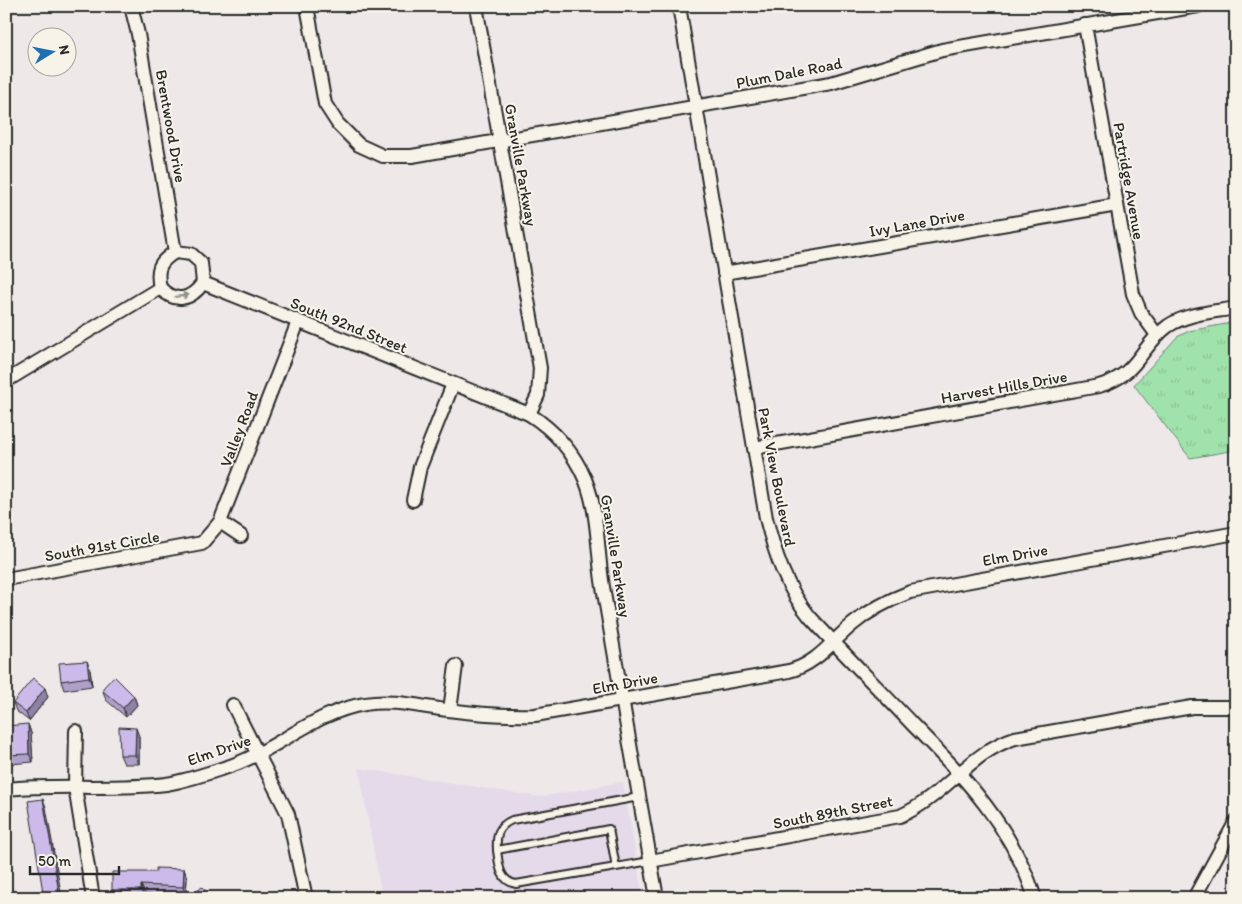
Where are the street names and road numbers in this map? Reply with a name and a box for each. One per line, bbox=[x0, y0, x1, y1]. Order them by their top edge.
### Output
street label: Plum Dale Road bbox=[734, 53, 844, 93]
street label: Brentwood Drive bbox=[152, 68, 190, 184]
street label: Granville Parkway bbox=[501, 102, 541, 228]
street label: Partridge Avenue bbox=[1109, 121, 1149, 241]
street label: Ivy Lane Drive bbox=[868, 205, 966, 241]
street label: South 92nd Street bbox=[288, 293, 410, 357]
street label: Harvest Hills Drive bbox=[939, 367, 1069, 407]
street label: Valley Road bbox=[216, 388, 262, 470]
street label: Park View Boulevard bbox=[754, 406, 800, 548]
street label: Granville Parkway bbox=[597, 493, 635, 619]
street label: South 91st Circle bbox=[43, 527, 161, 565]
street label: Elm Drive bbox=[981, 540, 1049, 570]
street label: Elm Drive bbox=[591, 668, 659, 698]
street label: Elm Drive bbox=[185, 730, 253, 770]
street label: South 89th Street bbox=[771, 791, 895, 833]

